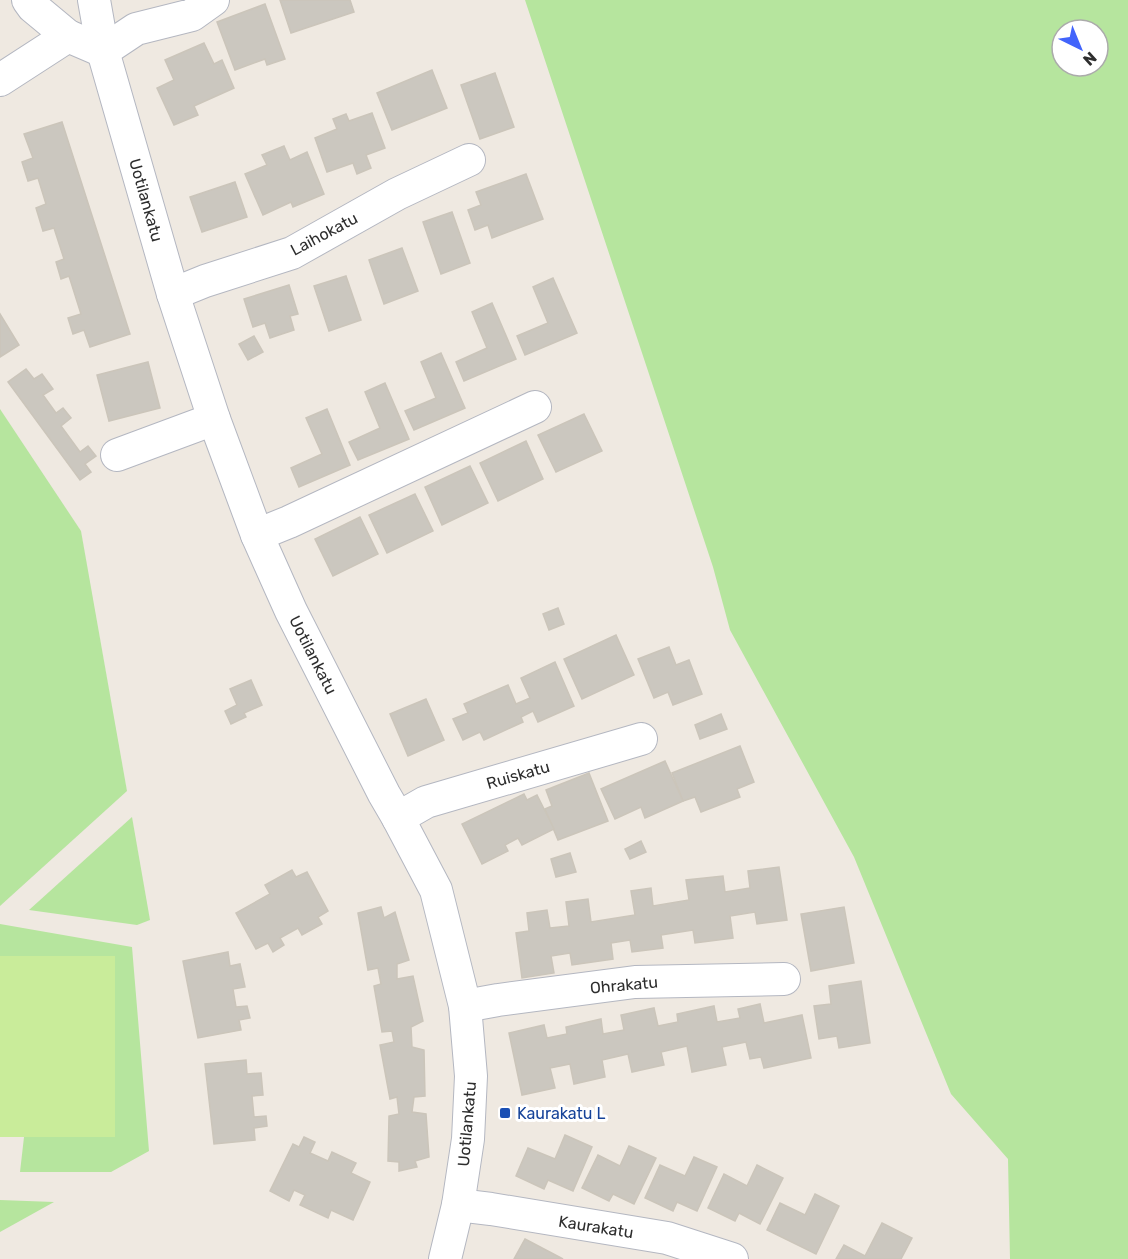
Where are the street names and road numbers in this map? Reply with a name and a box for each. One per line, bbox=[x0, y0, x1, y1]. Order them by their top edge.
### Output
street label: Uotilankatu bbox=[125, 156, 167, 244]
street label: Laihokatu bbox=[287, 208, 361, 260]
street label: Uotilankatu bbox=[285, 613, 341, 697]
street label: Ruiskatu bbox=[484, 757, 552, 793]
street label: Ohrakatu bbox=[589, 973, 659, 997]
street label: Uotilankatu bbox=[454, 1081, 480, 1167]
street label: Kaurakatu bbox=[557, 1212, 635, 1242]

